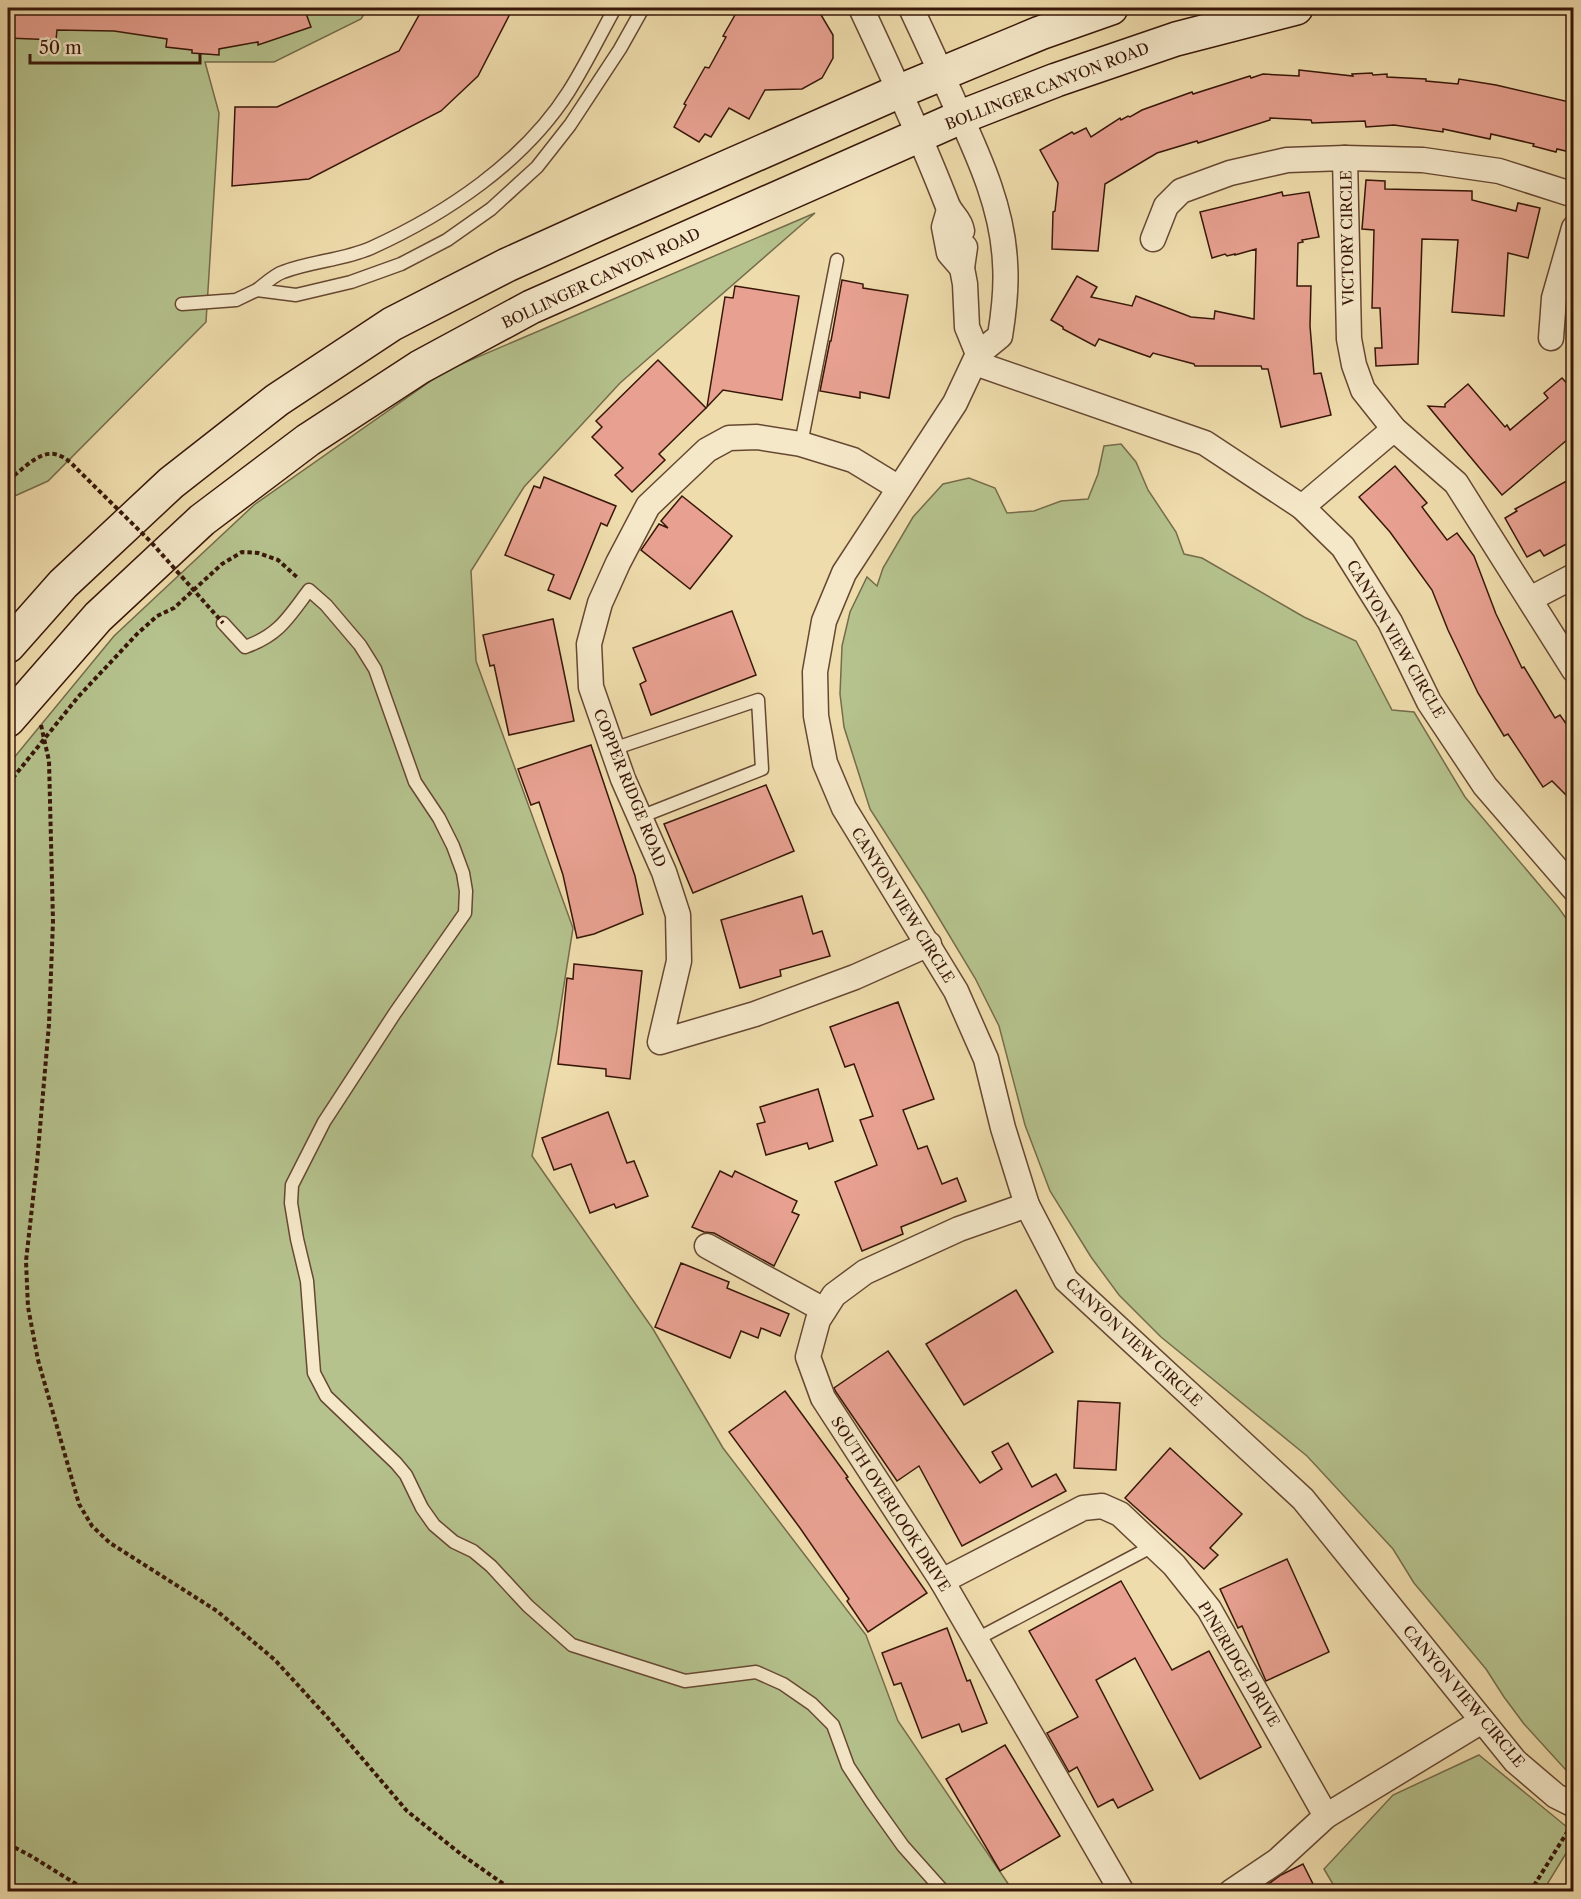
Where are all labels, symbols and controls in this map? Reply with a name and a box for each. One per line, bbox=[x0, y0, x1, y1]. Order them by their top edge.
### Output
scale bar bbox=[30, 27, 200, 65]
text: 50 m bbox=[39, 37, 82, 59]
street label: BOLLINGER CANYON ROAD bbox=[942, 38, 1152, 134]
street label: VICTORY CIRCLE bbox=[1336, 170, 1358, 307]
street label: BOLLINGER CANYON ROAD bbox=[499, 224, 703, 332]
street label: CANYON VIEW CIRCLE bbox=[1343, 556, 1449, 722]
street label: COPPER RIDGE ROAD bbox=[589, 706, 671, 870]
street label: CANYON VIEW CIRCLE bbox=[847, 824, 959, 986]
street label: CANYON VIEW CIRCLE bbox=[1062, 1274, 1206, 1410]
street label: SOUTH OVERLOOK DRIVE bbox=[827, 1413, 955, 1595]
street label: PINERIDGE DRIVE bbox=[1194, 1598, 1284, 1730]
street label: CANYON VIEW CIRCLE bbox=[1399, 1621, 1529, 1771]

